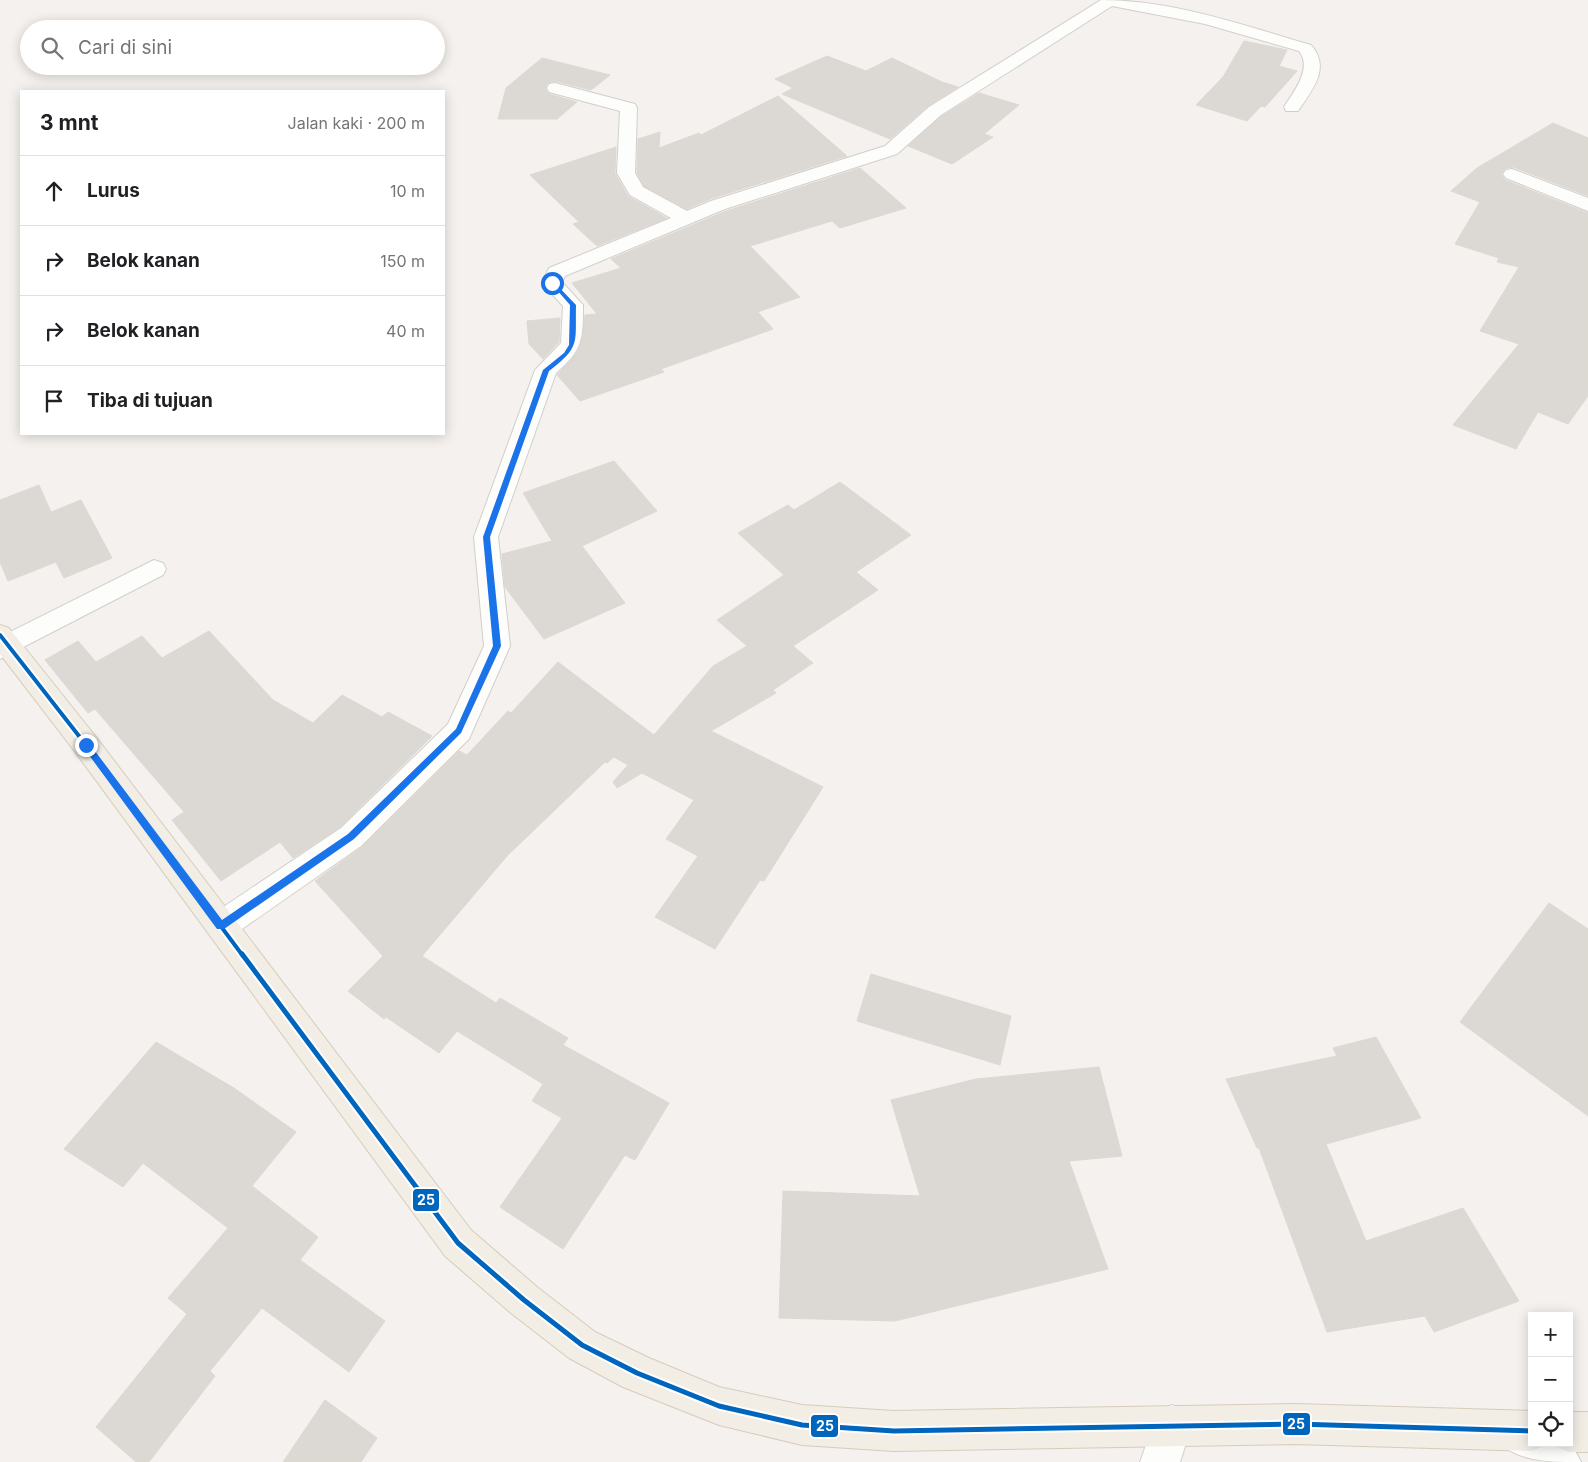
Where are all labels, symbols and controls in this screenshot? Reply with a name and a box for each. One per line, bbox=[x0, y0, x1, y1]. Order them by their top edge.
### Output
search box bbox=[20, 20, 445, 75]
icon: search bbox=[38, 34, 66, 62]
text: Cari di sini bbox=[78, 36, 172, 59]
text: 3 mnt bbox=[40, 110, 98, 135]
text: Jalan kaki · 200 m bbox=[288, 113, 425, 133]
icon: ahead bbox=[40, 177, 68, 205]
text: Lurus bbox=[87, 179, 140, 202]
text: 10 m bbox=[390, 181, 425, 201]
icon: right bbox=[40, 247, 68, 275]
text: Belok kanan bbox=[87, 249, 200, 272]
text: 150 m bbox=[380, 251, 425, 271]
route start bbox=[541, 272, 564, 295]
icon: right bbox=[40, 317, 68, 345]
text: Belok kanan bbox=[87, 319, 200, 342]
text: 40 m bbox=[386, 321, 425, 341]
icon: arrive bbox=[40, 387, 68, 415]
text: Tiba di tujuan bbox=[87, 389, 213, 412]
route end bbox=[75, 734, 98, 757]
line badge: 25 bbox=[412, 1188, 440, 1212]
text: 25 bbox=[417, 1191, 435, 1208]
map controls bbox=[1528, 1312, 1573, 1447]
button: + bbox=[1528, 1312, 1573, 1357]
button: − bbox=[1528, 1357, 1573, 1402]
button: locate bbox=[1528, 1402, 1573, 1447]
line badge: 25 bbox=[1282, 1412, 1311, 1436]
line badge: 25 bbox=[810, 1414, 839, 1438]
text: 25 bbox=[1287, 1415, 1305, 1432]
text: 25 bbox=[816, 1417, 834, 1434]

